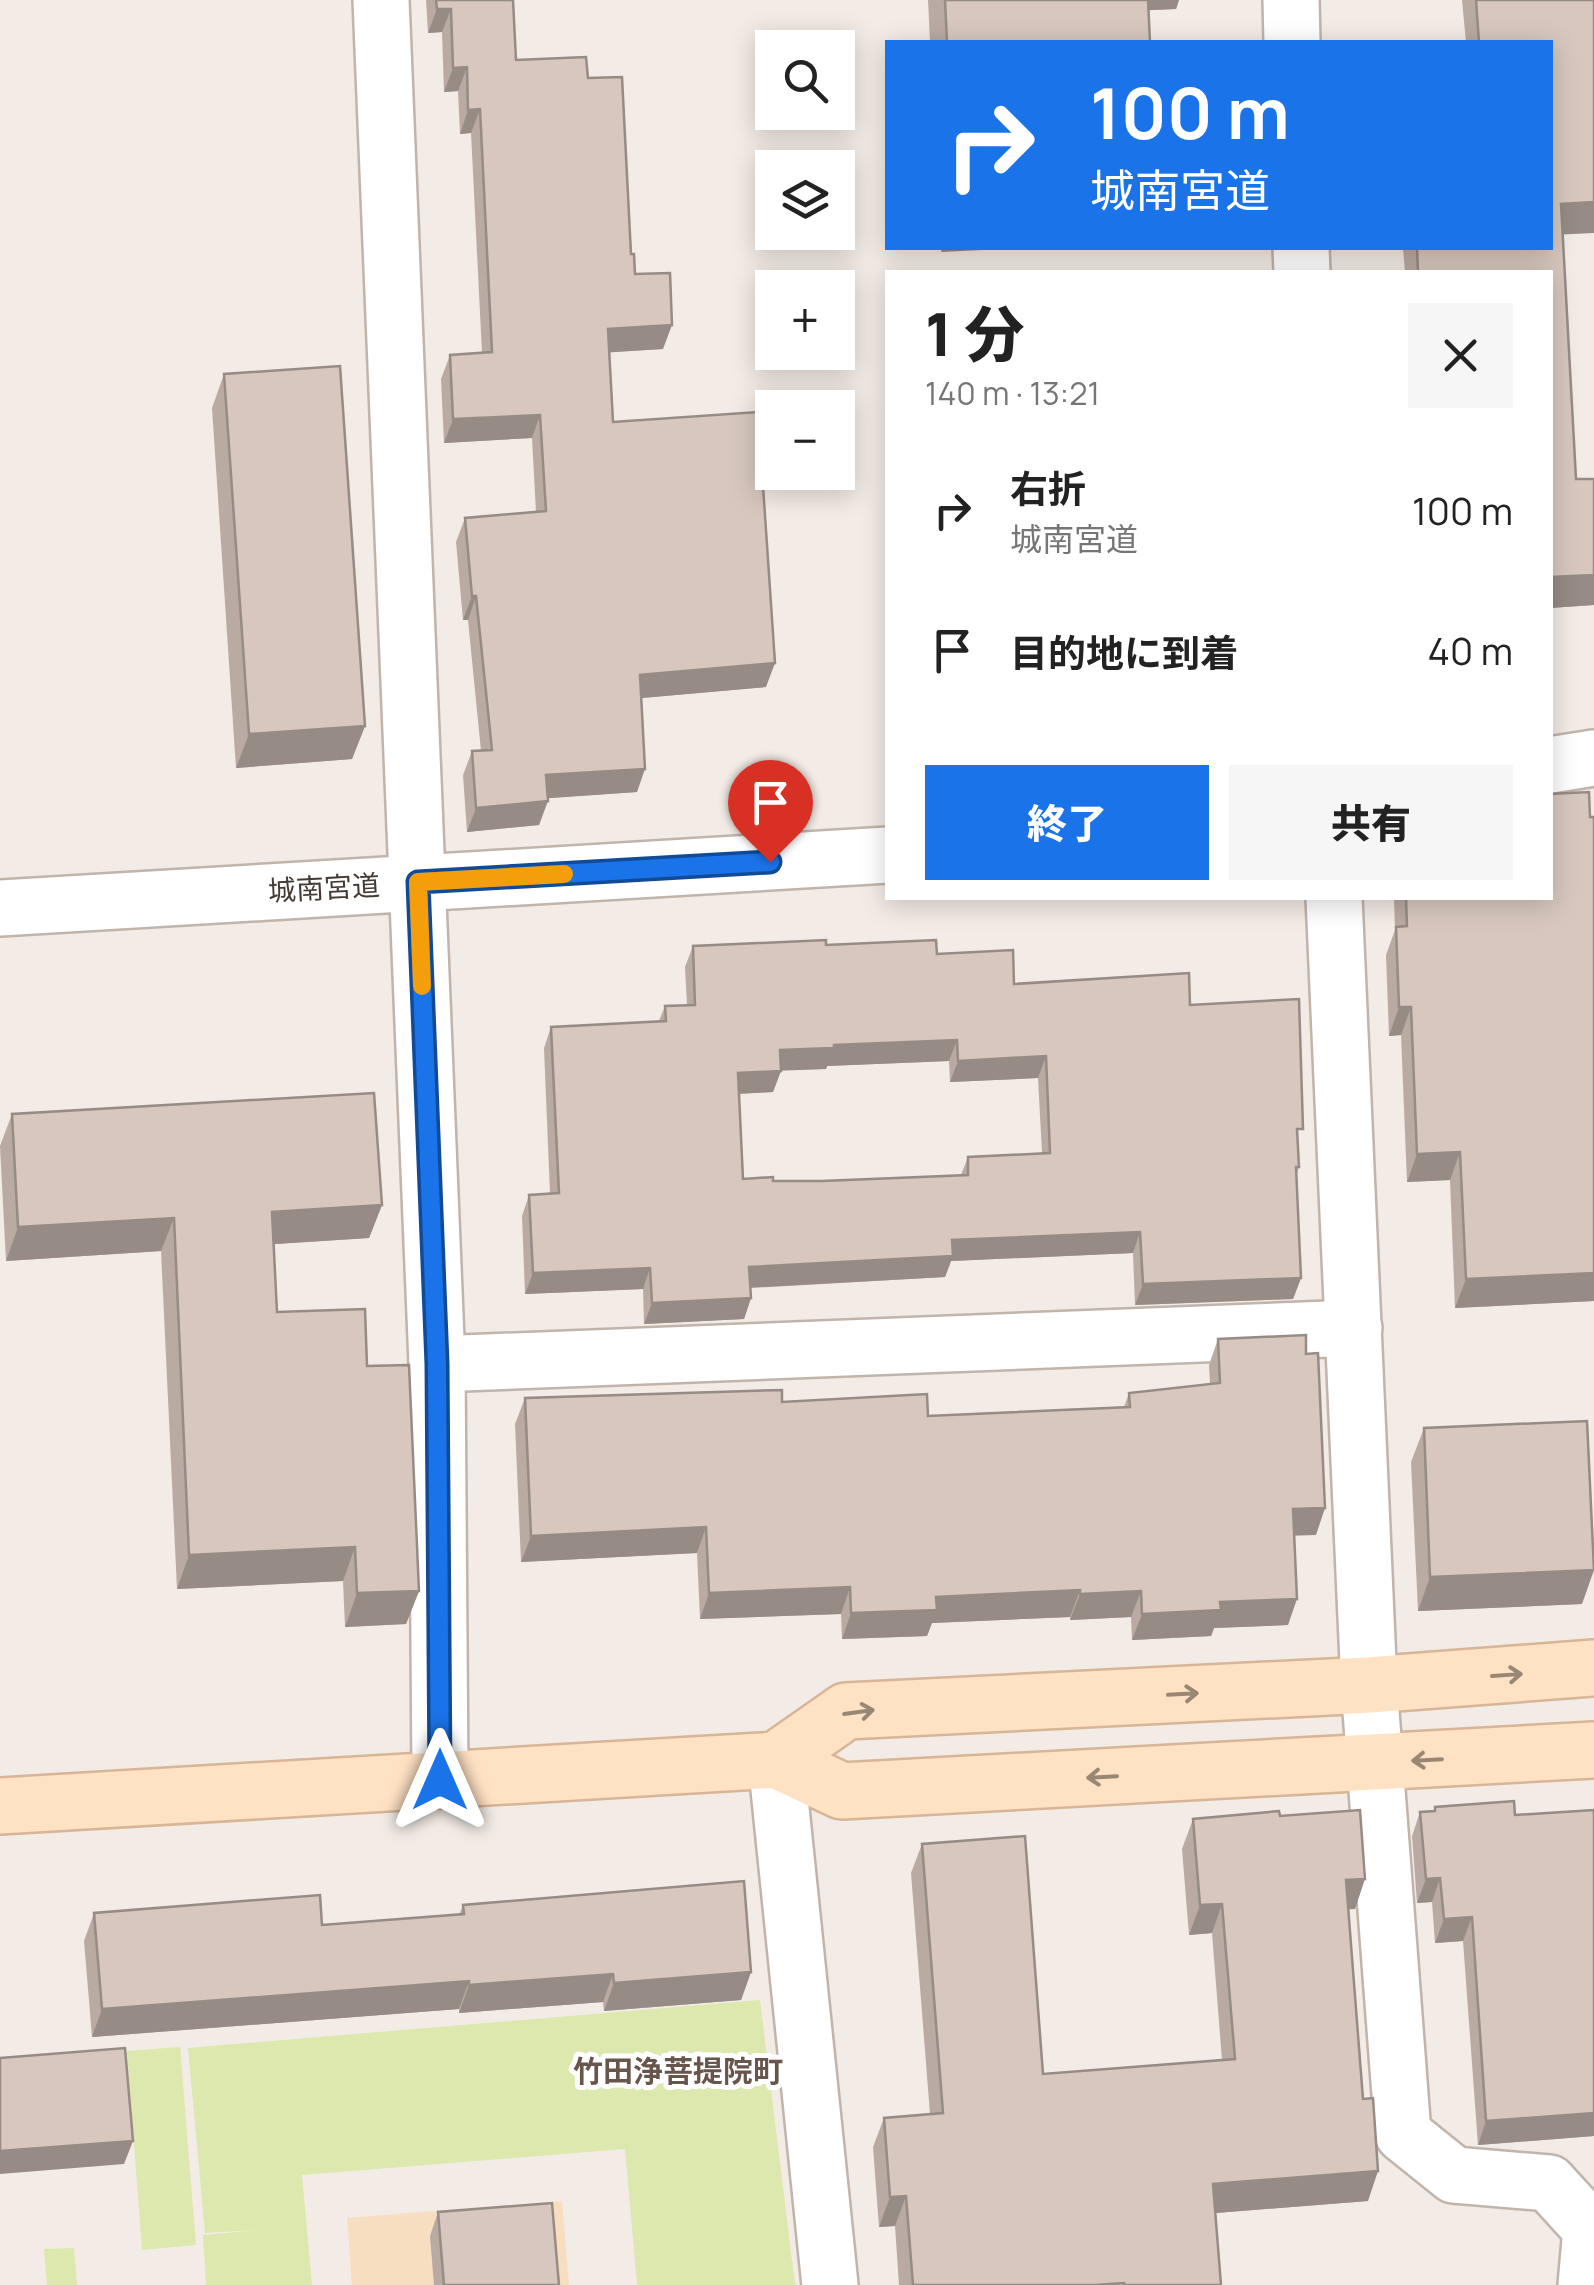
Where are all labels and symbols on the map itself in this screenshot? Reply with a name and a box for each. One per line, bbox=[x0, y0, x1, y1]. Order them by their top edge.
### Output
pin bbox=[728, 760, 813, 863]
street label: 城南宮道 bbox=[267, 865, 381, 909]
one-way arrow bbox=[1491, 1665, 1523, 1684]
one-way arrow bbox=[1166, 1684, 1198, 1703]
one-way arrow bbox=[842, 1702, 875, 1720]
position arrow bbox=[388, 1728, 492, 1832]
one-way arrow bbox=[1411, 1751, 1443, 1770]
one-way arrow bbox=[1087, 1768, 1119, 1787]
district label: 竹田浄菩提院町 bbox=[573, 2050, 783, 2091]

